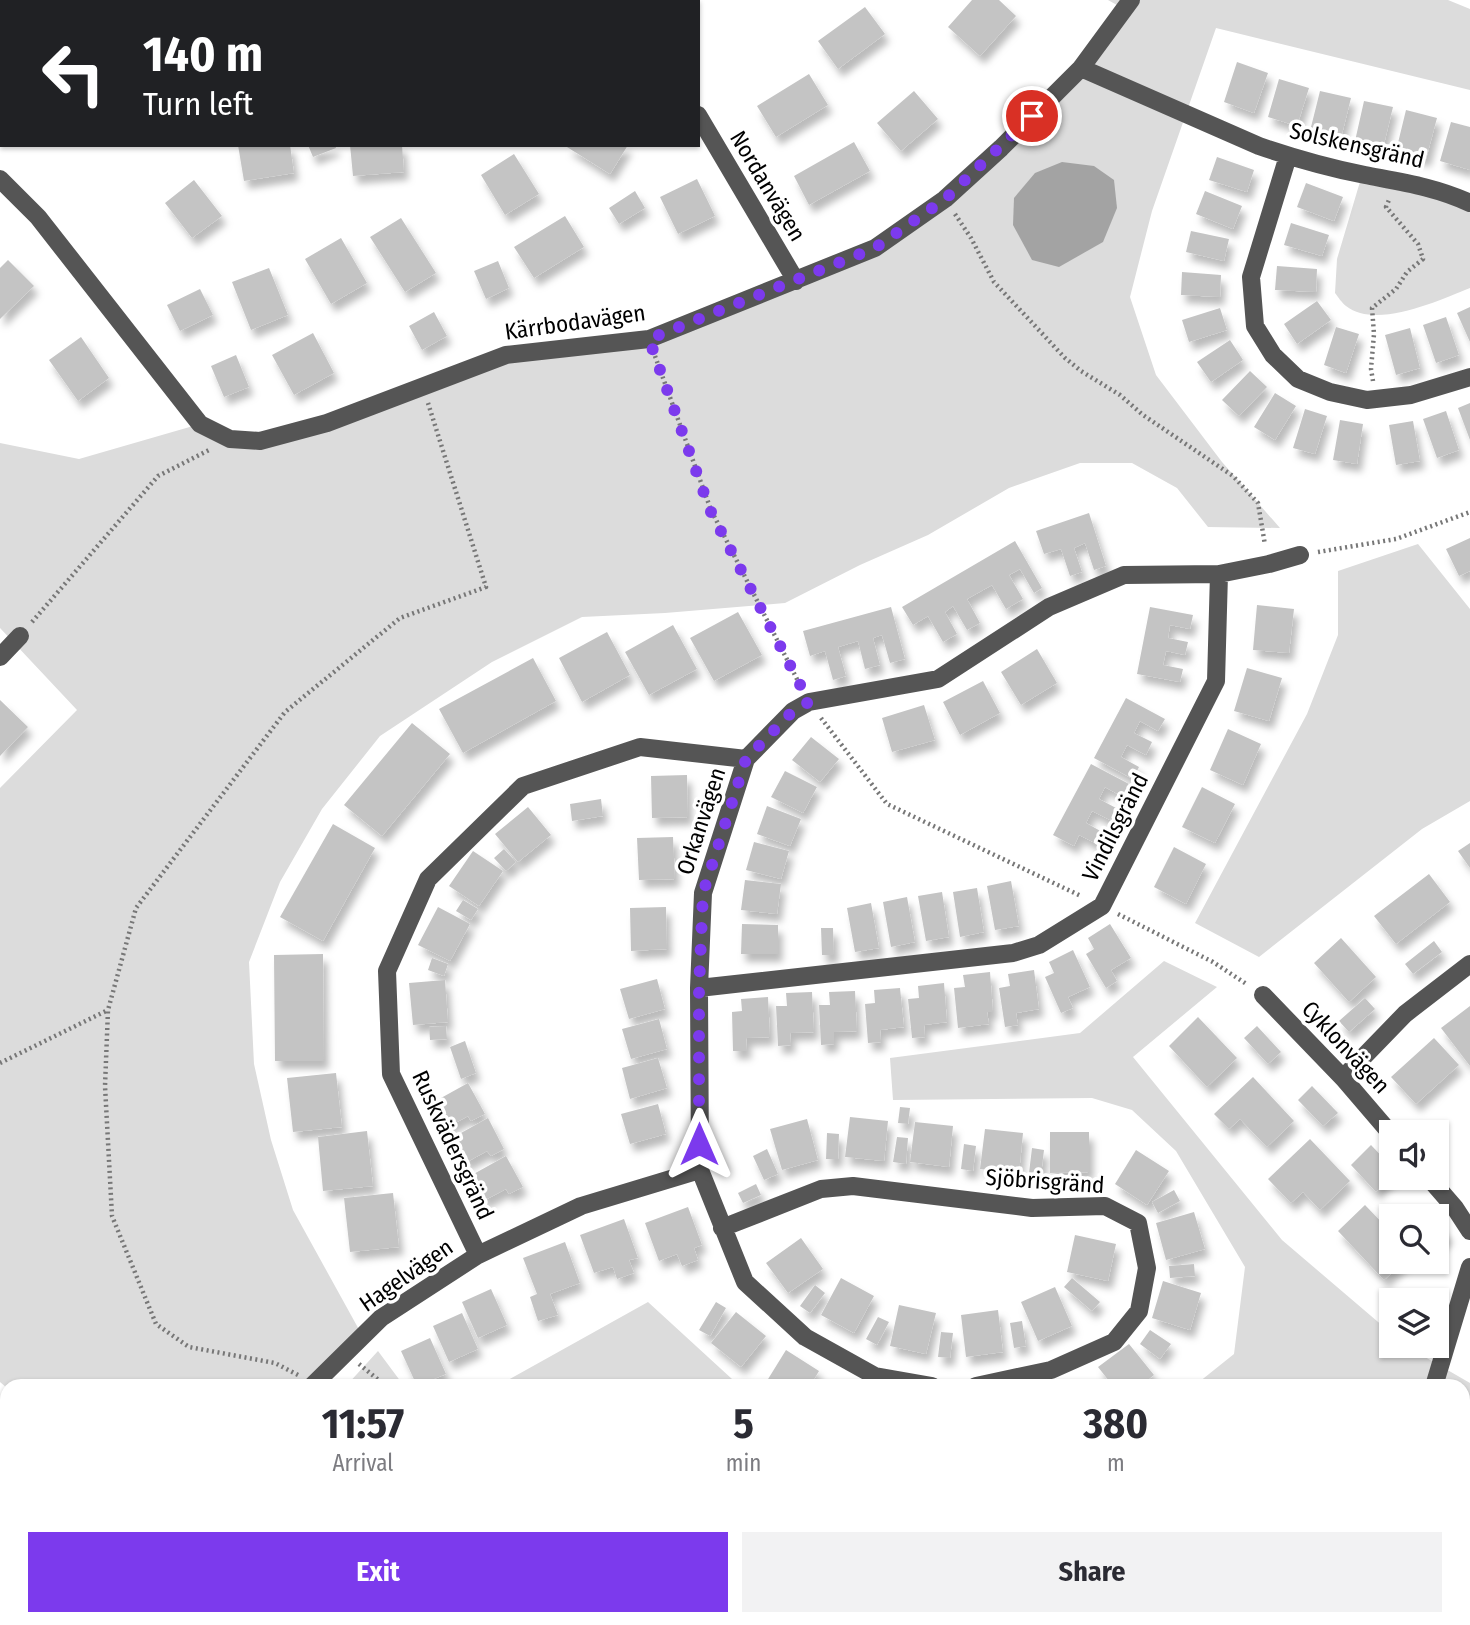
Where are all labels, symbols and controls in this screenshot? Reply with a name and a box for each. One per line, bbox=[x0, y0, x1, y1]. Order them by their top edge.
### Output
text: 140 m bbox=[143, 25, 263, 84]
icon: left bbox=[28, 28, 119, 119]
text: Turn left bbox=[143, 85, 253, 123]
pin bbox=[1002, 86, 1062, 146]
icon: arrive bbox=[1013, 97, 1051, 135]
street label: Solskensgränd bbox=[1287, 116, 1427, 174]
street label: Nordanvägen bbox=[724, 126, 812, 246]
street label: Kärrbodavägen bbox=[503, 298, 647, 346]
street label: Orkanvägen bbox=[671, 764, 731, 878]
street label: Vindilsgränd bbox=[1076, 768, 1154, 886]
street label: Cyklonvägen bbox=[1296, 995, 1396, 1099]
street label: Ruskvädersgränd bbox=[406, 1066, 500, 1224]
position arrow bbox=[662, 1107, 736, 1181]
map controls bbox=[1379, 1120, 1449, 1358]
button: sound bbox=[1379, 1120, 1449, 1190]
street label: Sjöbrisgränd bbox=[985, 1163, 1105, 1199]
button: search bbox=[1379, 1204, 1449, 1274]
street label: Hagelvägen bbox=[354, 1233, 458, 1317]
button: layers bbox=[1379, 1288, 1449, 1358]
text: 11:57 bbox=[322, 1399, 404, 1449]
text: 5 bbox=[733, 1399, 754, 1449]
text: 380 bbox=[1083, 1399, 1148, 1449]
text: Arrival bbox=[332, 1449, 393, 1477]
text: min bbox=[726, 1449, 761, 1477]
text: m bbox=[1107, 1449, 1125, 1477]
button: Exit bbox=[28, 1532, 728, 1612]
button: Share bbox=[742, 1532, 1442, 1612]

